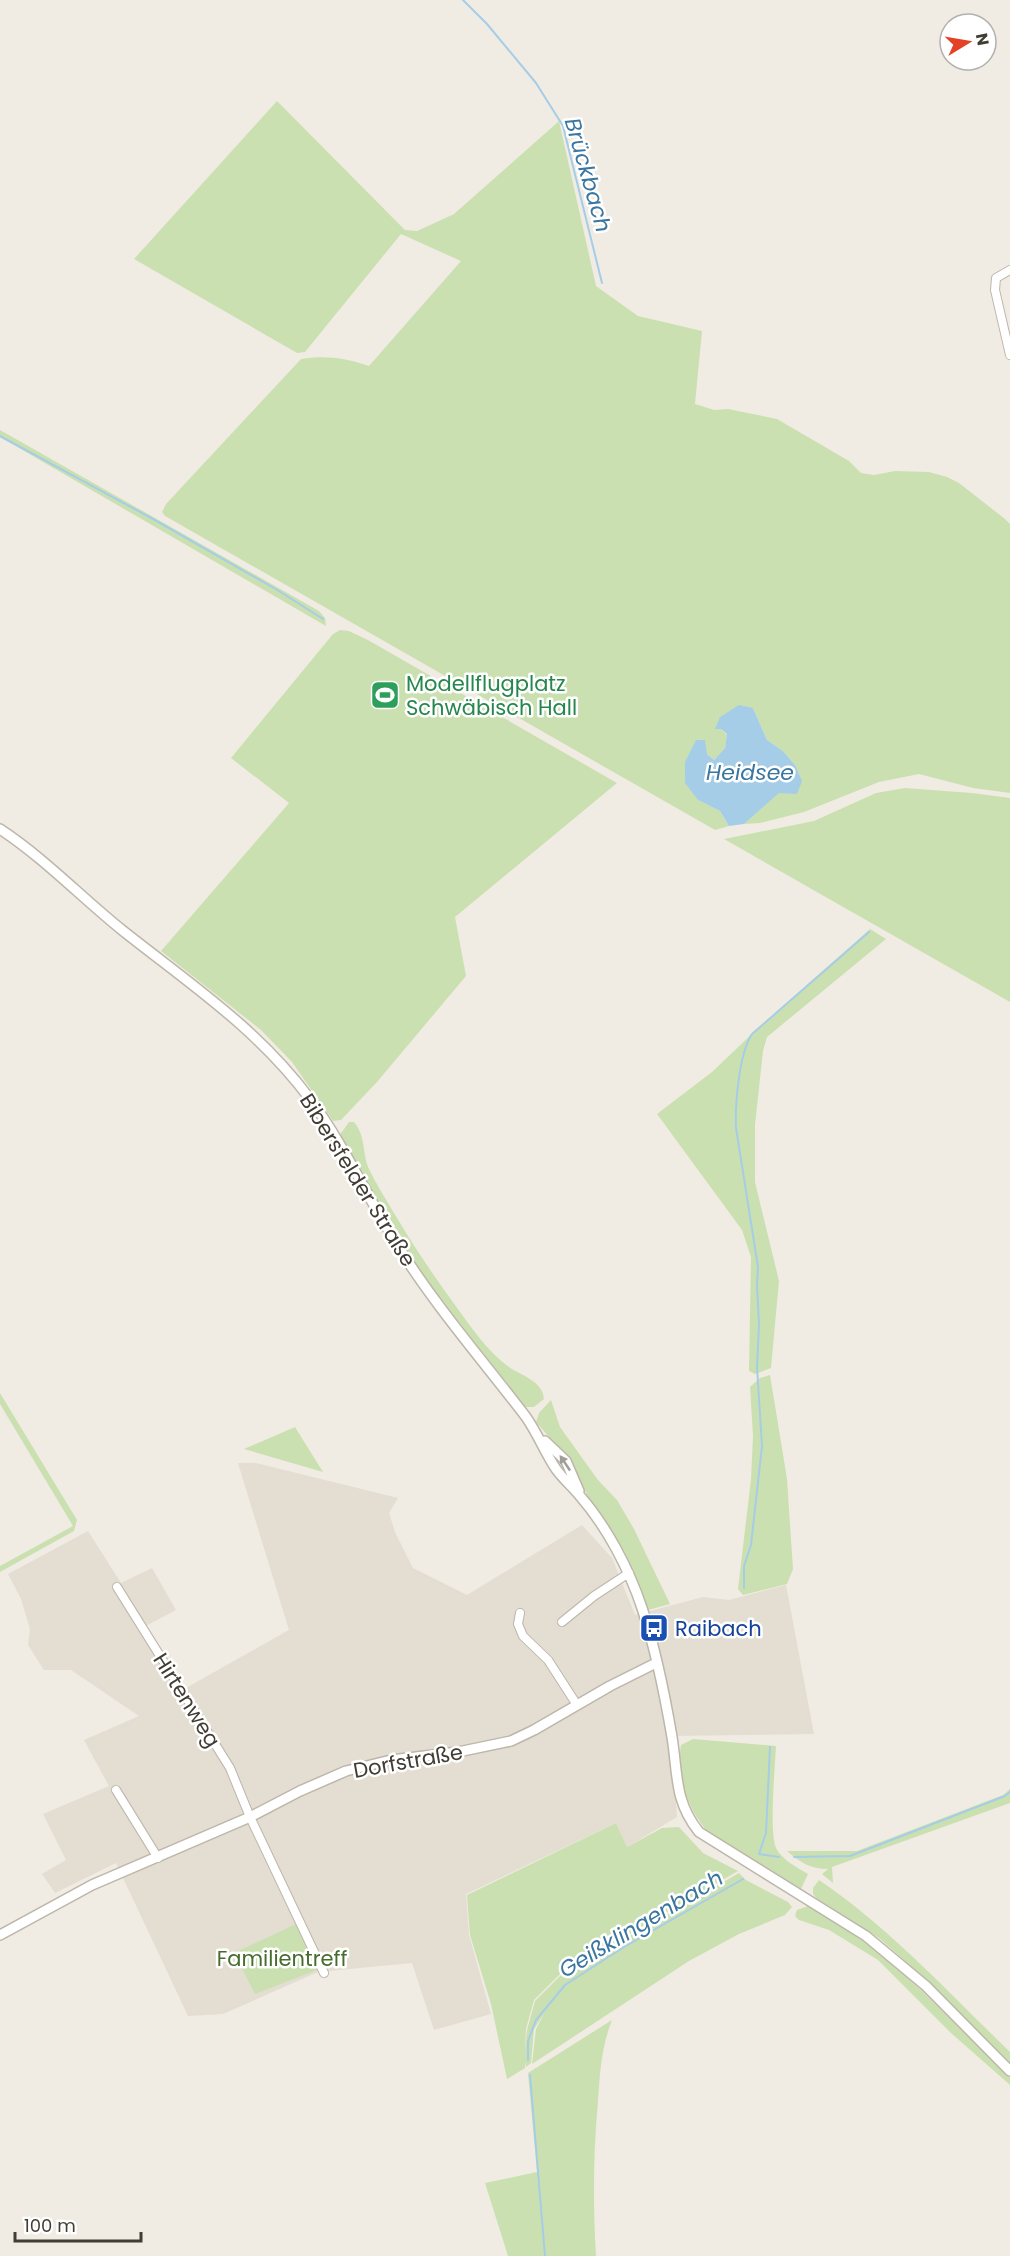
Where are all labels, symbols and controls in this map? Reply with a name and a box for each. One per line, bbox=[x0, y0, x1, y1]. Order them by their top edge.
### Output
north arrow bbox=[938, 12, 998, 72]
text: N bbox=[970, 31, 995, 47]
water label: Brückbach bbox=[557, 114, 619, 236]
place label: Modellflugplatz Schwäbisch Hall bbox=[406, 669, 577, 722]
sports icon: Modellflugplatz Schwäbisch Hall bbox=[369, 679, 401, 711]
water label: Heidsee bbox=[706, 757, 794, 788]
street label: Bibersfelder Straße bbox=[293, 1088, 423, 1272]
one-way arrow bbox=[559, 1456, 571, 1472]
bus stop icon: Raibach bbox=[638, 1612, 670, 1644]
place label: Raibach bbox=[675, 1614, 762, 1643]
street label: Hirtenweg bbox=[147, 1647, 227, 1753]
street label: Dorfstraße bbox=[351, 1737, 465, 1785]
water label: Geißklingenbach bbox=[553, 1863, 729, 1985]
park label: Familientreff bbox=[217, 1944, 347, 1973]
scale bar bbox=[15, 2205, 141, 2243]
text: 100 m bbox=[24, 2213, 76, 2238]

